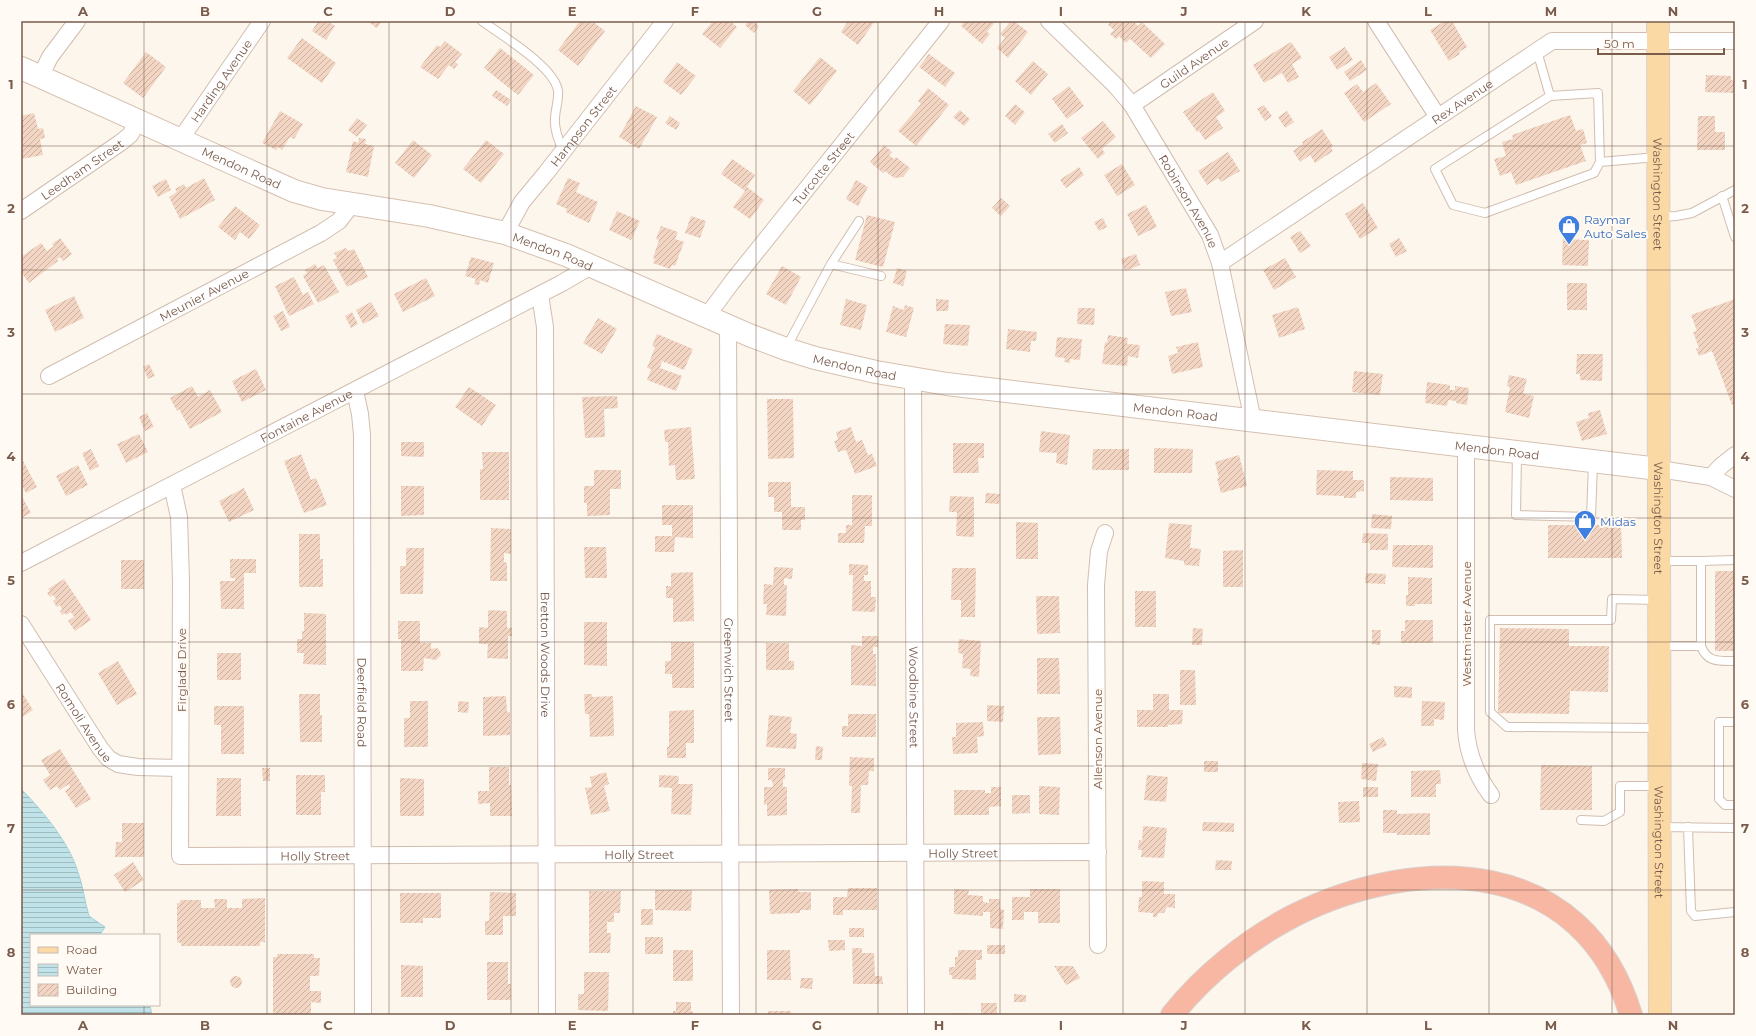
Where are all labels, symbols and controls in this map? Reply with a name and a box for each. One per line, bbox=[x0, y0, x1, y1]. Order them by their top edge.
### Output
text: A bbox=[77, 3, 89, 19]
text: B bbox=[200, 3, 210, 19]
text: C bbox=[323, 3, 333, 19]
text: D bbox=[445, 3, 456, 19]
text: E bbox=[568, 3, 577, 19]
text: F bbox=[691, 3, 699, 19]
text: G bbox=[812, 3, 822, 19]
text: H bbox=[934, 3, 944, 19]
text: I bbox=[1059, 3, 1063, 19]
text: J bbox=[1179, 3, 1188, 19]
text: K bbox=[1301, 3, 1311, 19]
text: L bbox=[1424, 3, 1432, 19]
text: M bbox=[1545, 3, 1557, 19]
text: N bbox=[1668, 3, 1678, 19]
scale bar bbox=[1598, 30, 1724, 56]
street label: Guild Avenue bbox=[1156, 34, 1231, 92]
street label: Harding Avenue bbox=[187, 36, 255, 125]
text: 50 m bbox=[1604, 36, 1635, 51]
street label: Rex Avenue bbox=[1428, 75, 1495, 127]
text: 1 bbox=[8, 76, 14, 92]
text: 1 bbox=[1742, 76, 1748, 92]
street label: Hampson Street bbox=[547, 82, 619, 169]
street label: Turcotte Street bbox=[789, 128, 857, 208]
street label: Leedham Street bbox=[38, 135, 126, 203]
street label: Washington Street bbox=[1651, 137, 1666, 251]
street label: Mendon Road bbox=[200, 143, 284, 192]
street label: Robinson Avenue bbox=[1156, 152, 1221, 250]
text: 2 bbox=[7, 200, 15, 216]
text: 2 bbox=[1741, 200, 1749, 216]
place label: Raymar Auto Sales bbox=[1584, 212, 1647, 241]
shop icon: Raymar Auto Sales bbox=[1556, 213, 1582, 246]
street label: Mendon Road bbox=[511, 229, 596, 273]
street label: Meunier Avenue bbox=[157, 265, 251, 324]
text: 3 bbox=[6, 324, 15, 340]
text: 3 bbox=[1740, 324, 1749, 340]
street label: Mendon Road bbox=[812, 350, 898, 383]
street label: Fontaine Avenue bbox=[257, 385, 355, 446]
street label: Mendon Road bbox=[1132, 399, 1219, 424]
street label: Mendon Road bbox=[1454, 437, 1540, 462]
text: 4 bbox=[7, 448, 16, 464]
text: 4 bbox=[1741, 448, 1750, 464]
street label: Washington Street bbox=[1651, 461, 1667, 575]
shop icon: Midas bbox=[1572, 508, 1598, 541]
place label: Midas bbox=[1600, 514, 1636, 529]
street label: Westminster Avenue bbox=[1459, 561, 1474, 687]
text: 5 bbox=[7, 572, 15, 588]
text: 5 bbox=[1741, 572, 1749, 588]
street label: Bretton Woods Drive bbox=[538, 592, 554, 717]
street label: Greenwich Street bbox=[722, 618, 737, 722]
street label: Firglade Drive bbox=[174, 628, 189, 712]
street label: Woodbine Street bbox=[907, 646, 922, 748]
street label: Deerfield Road bbox=[355, 657, 370, 747]
street label: Romoli Avenue bbox=[53, 680, 116, 765]
street label: Allenson Avenue bbox=[1090, 689, 1105, 789]
text: 6 bbox=[7, 696, 16, 712]
text: 6 bbox=[1741, 696, 1750, 712]
street label: Washington Street bbox=[1652, 785, 1667, 899]
text: 7 bbox=[7, 820, 15, 836]
text: 7 bbox=[1741, 820, 1749, 836]
street label: Holly Street bbox=[928, 845, 998, 860]
street label: Holly Street bbox=[604, 846, 674, 862]
street label: Holly Street bbox=[280, 848, 350, 863]
legend bbox=[30, 934, 160, 1006]
text: Road bbox=[66, 942, 97, 957]
text: 8 bbox=[7, 944, 16, 960]
text: 8 bbox=[1741, 944, 1750, 960]
text: Water bbox=[66, 962, 103, 977]
text: Building bbox=[66, 982, 117, 997]
text: A bbox=[77, 1017, 89, 1033]
text: B bbox=[200, 1017, 210, 1033]
text: C bbox=[323, 1017, 333, 1033]
text: D bbox=[445, 1017, 456, 1033]
text: E bbox=[568, 1017, 577, 1033]
text: F bbox=[691, 1017, 699, 1033]
text: G bbox=[812, 1017, 822, 1033]
text: H bbox=[934, 1017, 944, 1033]
text: I bbox=[1059, 1017, 1063, 1033]
text: J bbox=[1179, 1017, 1188, 1033]
text: K bbox=[1301, 1017, 1311, 1033]
text: L bbox=[1424, 1017, 1432, 1033]
text: M bbox=[1545, 1017, 1557, 1033]
text: N bbox=[1668, 1017, 1678, 1033]

